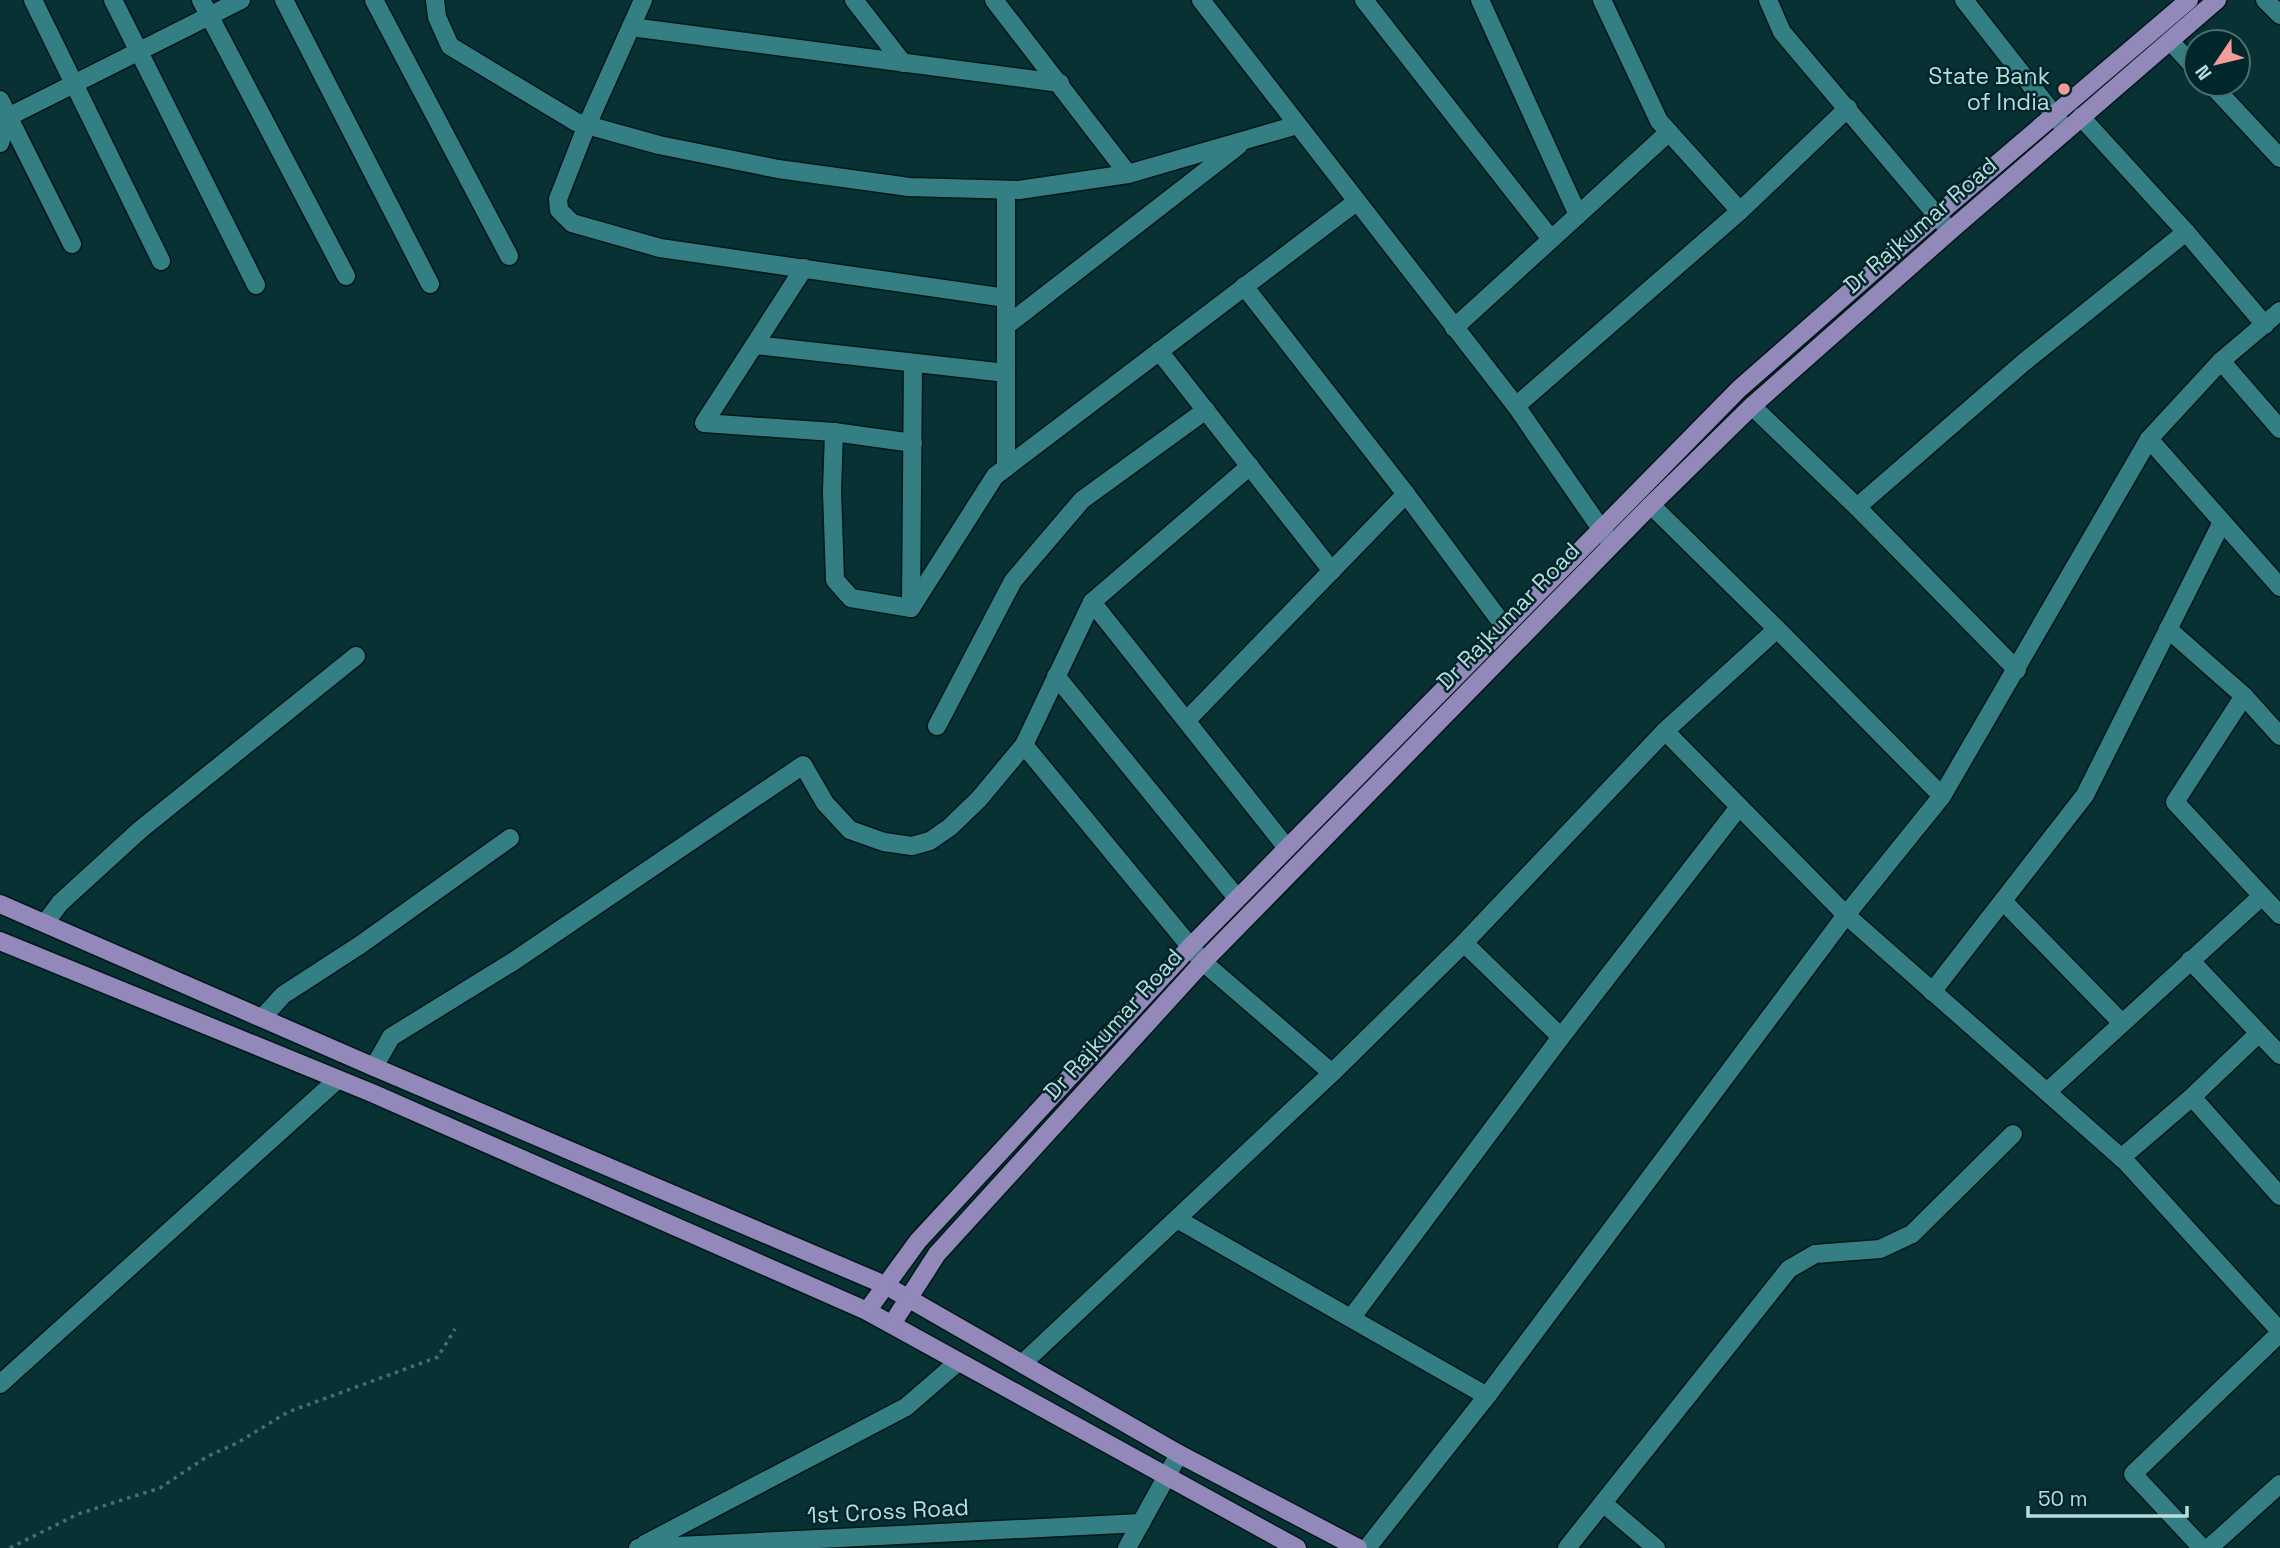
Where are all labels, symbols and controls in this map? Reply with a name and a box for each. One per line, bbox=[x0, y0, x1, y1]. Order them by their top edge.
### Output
north arrow bbox=[2182, 28, 2252, 98]
text: N bbox=[2190, 60, 2217, 85]
place label: State Bank of India bbox=[1928, 61, 2050, 117]
marker: State Bank of India bbox=[2056, 81, 2072, 97]
street label: Dr Rajkumar Road bbox=[1837, 150, 2003, 300]
street label: Dr Rajkumar Road bbox=[1430, 536, 1586, 696]
street label: Dr Rajkumar Road bbox=[1037, 942, 1189, 1106]
scale bar bbox=[2028, 1474, 2187, 1518]
text: 50 m bbox=[2038, 1485, 2088, 1512]
street label: 1st Cross Road bbox=[806, 1492, 970, 1530]

